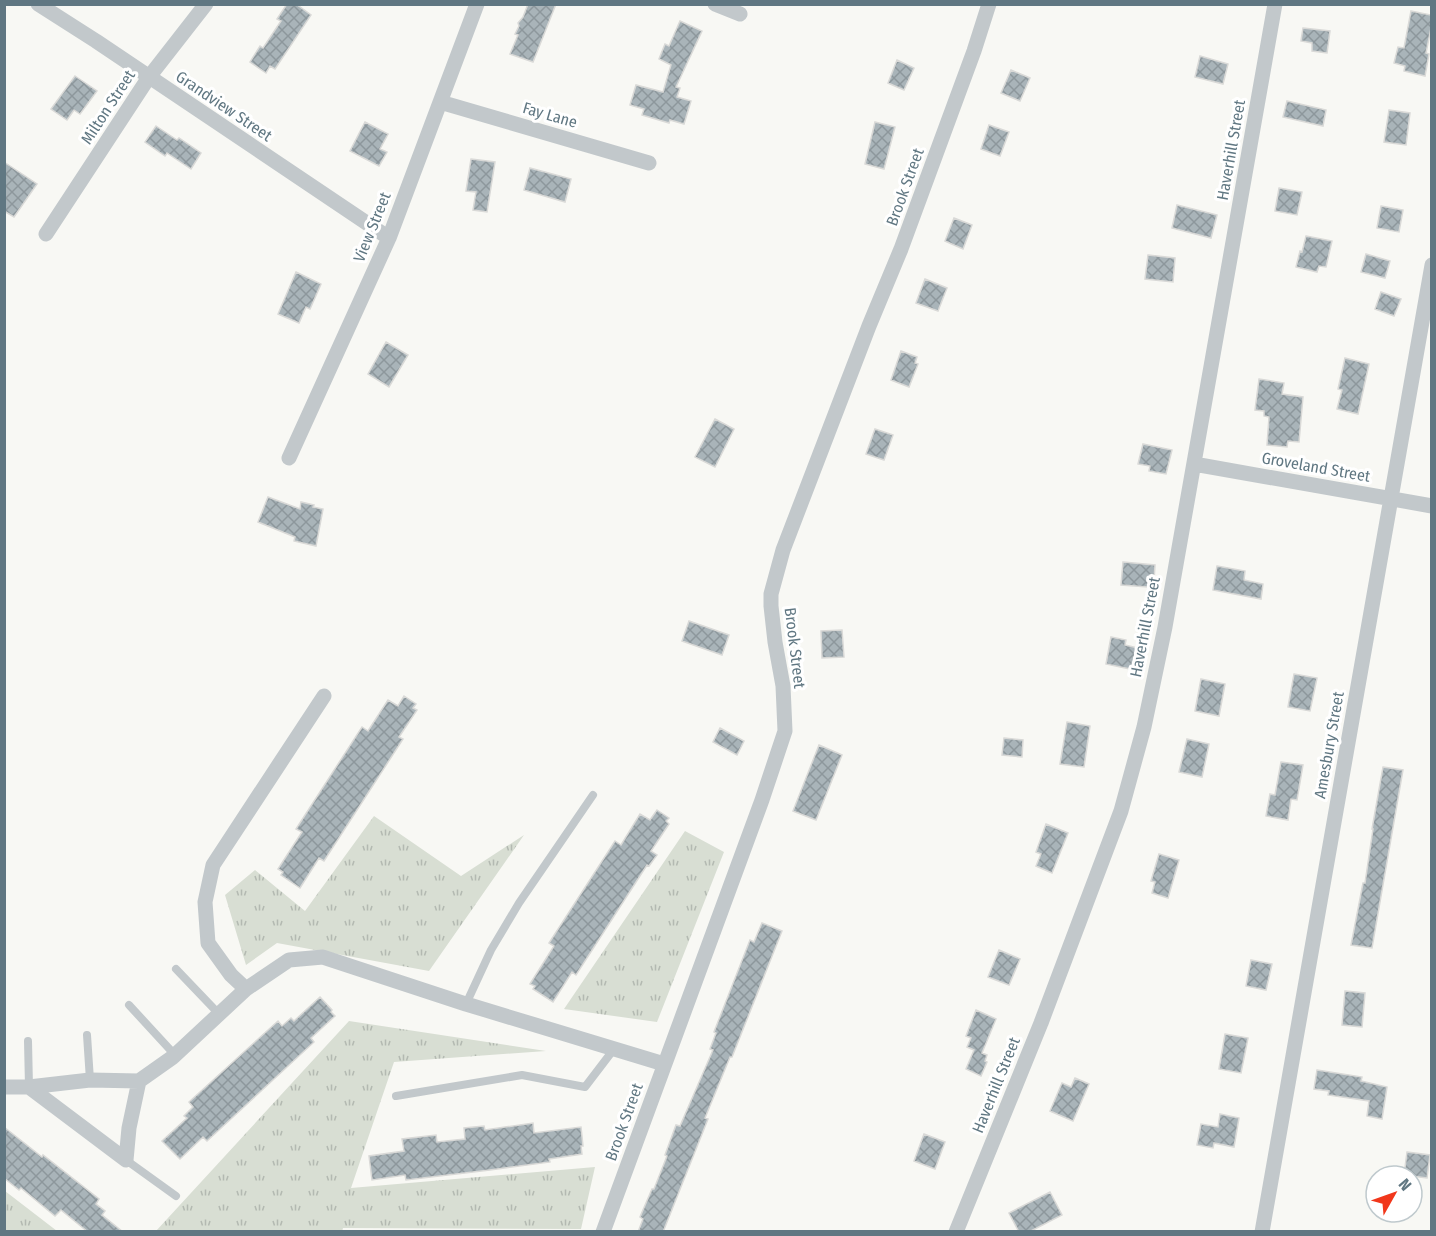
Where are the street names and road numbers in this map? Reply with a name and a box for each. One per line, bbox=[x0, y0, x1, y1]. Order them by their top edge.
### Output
street label: Milton Street bbox=[77, 66, 139, 148]
street label: Grandview Street bbox=[172, 67, 276, 146]
street label: Haverhill Street bbox=[1213, 97, 1249, 202]
street label: Fay Lane bbox=[521, 98, 579, 132]
street label: Brook Street bbox=[882, 145, 928, 228]
street label: View Street bbox=[349, 189, 395, 265]
street label: Groveland Street bbox=[1260, 448, 1372, 486]
street label: Haverhill Street bbox=[1126, 574, 1164, 679]
street label: Brook Street bbox=[781, 607, 809, 690]
street label: Amesbury Street bbox=[1310, 689, 1348, 800]
street label: Haverhill Street bbox=[968, 1034, 1024, 1136]
street label: Brook Street bbox=[601, 1080, 647, 1163]

